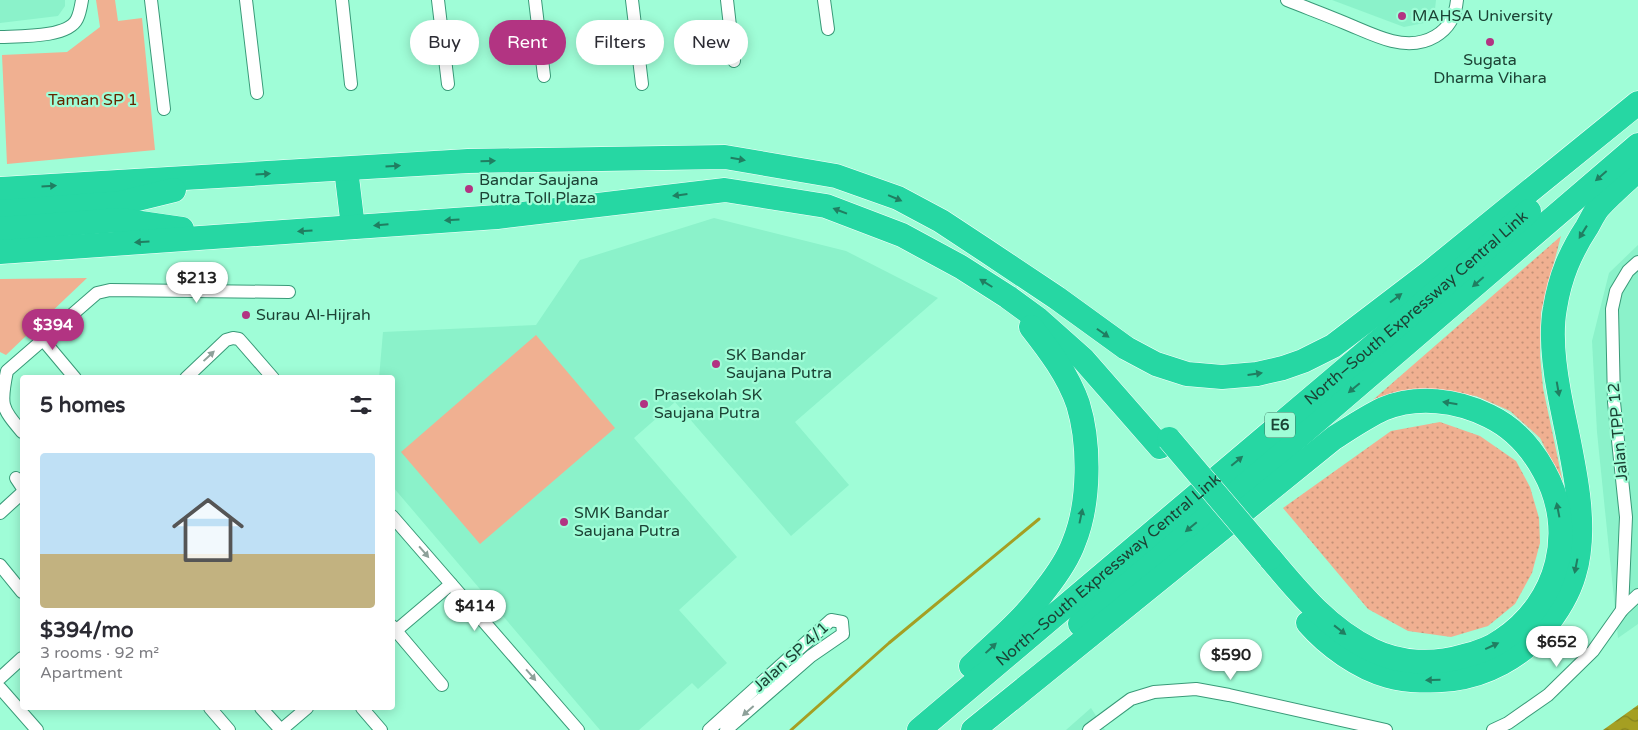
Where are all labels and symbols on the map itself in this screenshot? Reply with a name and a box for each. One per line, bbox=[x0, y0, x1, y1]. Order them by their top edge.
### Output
place label: MAHSA University bbox=[1412, 6, 1553, 26]
marker: MAHSA University bbox=[1396, 10, 1408, 22]
marker: Sugata Dharma Vihara bbox=[1484, 36, 1496, 48]
place label: Sugata Dharma Vihara bbox=[1433, 50, 1547, 88]
park label: Taman SP 1 bbox=[48, 90, 138, 110]
one-way arrow bbox=[730, 155, 746, 163]
one-way arrow bbox=[480, 157, 496, 165]
one-way arrow bbox=[385, 162, 401, 170]
one-way arrow bbox=[256, 170, 272, 178]
place label: Bandar Saujana Putra Toll Plaza bbox=[479, 170, 599, 208]
one-way arrow bbox=[1595, 171, 1608, 182]
one-way arrow bbox=[41, 181, 57, 189]
marker: Bandar Saujana Putra Toll Plaza bbox=[463, 183, 475, 195]
one-way arrow bbox=[672, 191, 688, 199]
one-way arrow bbox=[888, 194, 902, 202]
street label: North–South Expressway Central Link bbox=[1300, 206, 1532, 410]
one-way arrow bbox=[832, 207, 847, 215]
one-way arrow bbox=[444, 216, 460, 224]
one-way arrow bbox=[372, 221, 388, 229]
one-way arrow bbox=[1579, 226, 1588, 239]
one-way arrow bbox=[296, 227, 312, 235]
one-way arrow bbox=[134, 238, 150, 246]
pin: $213 bbox=[167, 262, 227, 304]
one-way arrow bbox=[1472, 277, 1485, 288]
one-way arrow bbox=[979, 278, 992, 287]
one-way arrow bbox=[1389, 293, 1403, 303]
place label: Surau Al-Hijrah bbox=[256, 305, 371, 325]
pin: $394 bbox=[23, 308, 83, 351]
marker: Surau Al-Hijrah bbox=[240, 309, 252, 321]
one-way arrow bbox=[1096, 328, 1110, 338]
place label: SK Bandar Saujana Putra bbox=[726, 345, 832, 383]
one-way arrow bbox=[202, 350, 214, 362]
marker: SK Bandar Saujana Putra bbox=[710, 358, 722, 370]
one-way arrow bbox=[1247, 370, 1263, 378]
one-way arrow bbox=[1555, 381, 1563, 397]
one-way arrow bbox=[1349, 382, 1361, 394]
street label: Jalan TPP 12 bbox=[1604, 382, 1632, 482]
place label: Prasekolah SK Saujana Putra bbox=[654, 385, 763, 423]
marker: Prasekolah SK Saujana Putra bbox=[638, 398, 650, 410]
one-way arrow bbox=[1441, 399, 1457, 407]
road number: E6 bbox=[1265, 412, 1295, 438]
one-way arrow bbox=[1231, 456, 1243, 467]
street label: North–South Expressway Central Link bbox=[992, 469, 1225, 671]
one-way arrow bbox=[1554, 501, 1562, 517]
place label: SMK Bandar Saujana Putra bbox=[574, 503, 680, 541]
one-way arrow bbox=[1077, 508, 1085, 524]
marker: SMK Bandar Saujana Putra bbox=[558, 516, 570, 528]
one-way arrow bbox=[1184, 522, 1197, 533]
one-way arrow bbox=[419, 546, 430, 559]
one-way arrow bbox=[1572, 559, 1580, 574]
pin: $414 bbox=[445, 590, 505, 632]
street label: Jalan SP 4/1 bbox=[749, 618, 833, 696]
one-way arrow bbox=[1333, 625, 1346, 636]
pin: $652 bbox=[1527, 626, 1587, 668]
pin: $590 bbox=[1201, 638, 1261, 681]
one-way arrow bbox=[1485, 641, 1499, 649]
one-way arrow bbox=[984, 642, 996, 654]
one-way arrow bbox=[525, 669, 536, 682]
one-way arrow bbox=[1425, 677, 1441, 685]
one-way arrow bbox=[742, 705, 755, 716]

